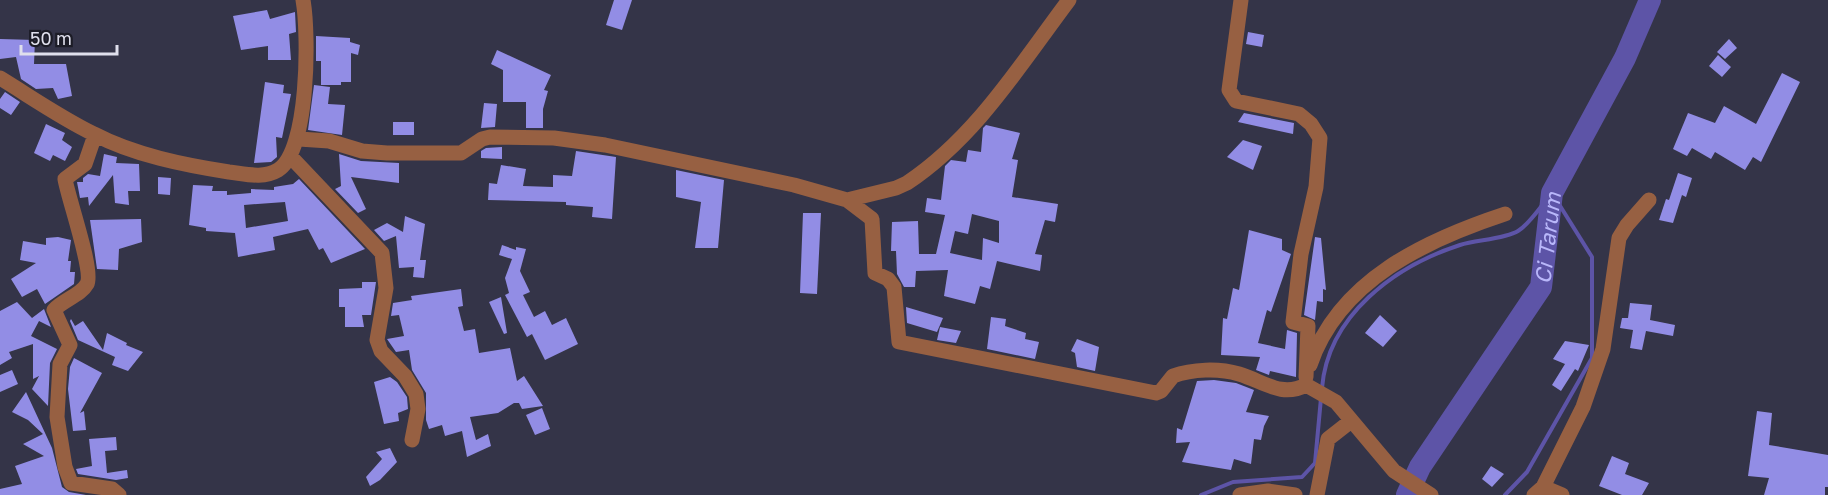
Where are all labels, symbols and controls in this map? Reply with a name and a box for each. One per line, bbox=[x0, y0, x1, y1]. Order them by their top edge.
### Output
scale bar bbox=[21, 18, 117, 56]
text: 50 m bbox=[30, 27, 72, 49]
water label: Ci Tarum bbox=[1528, 189, 1566, 285]

